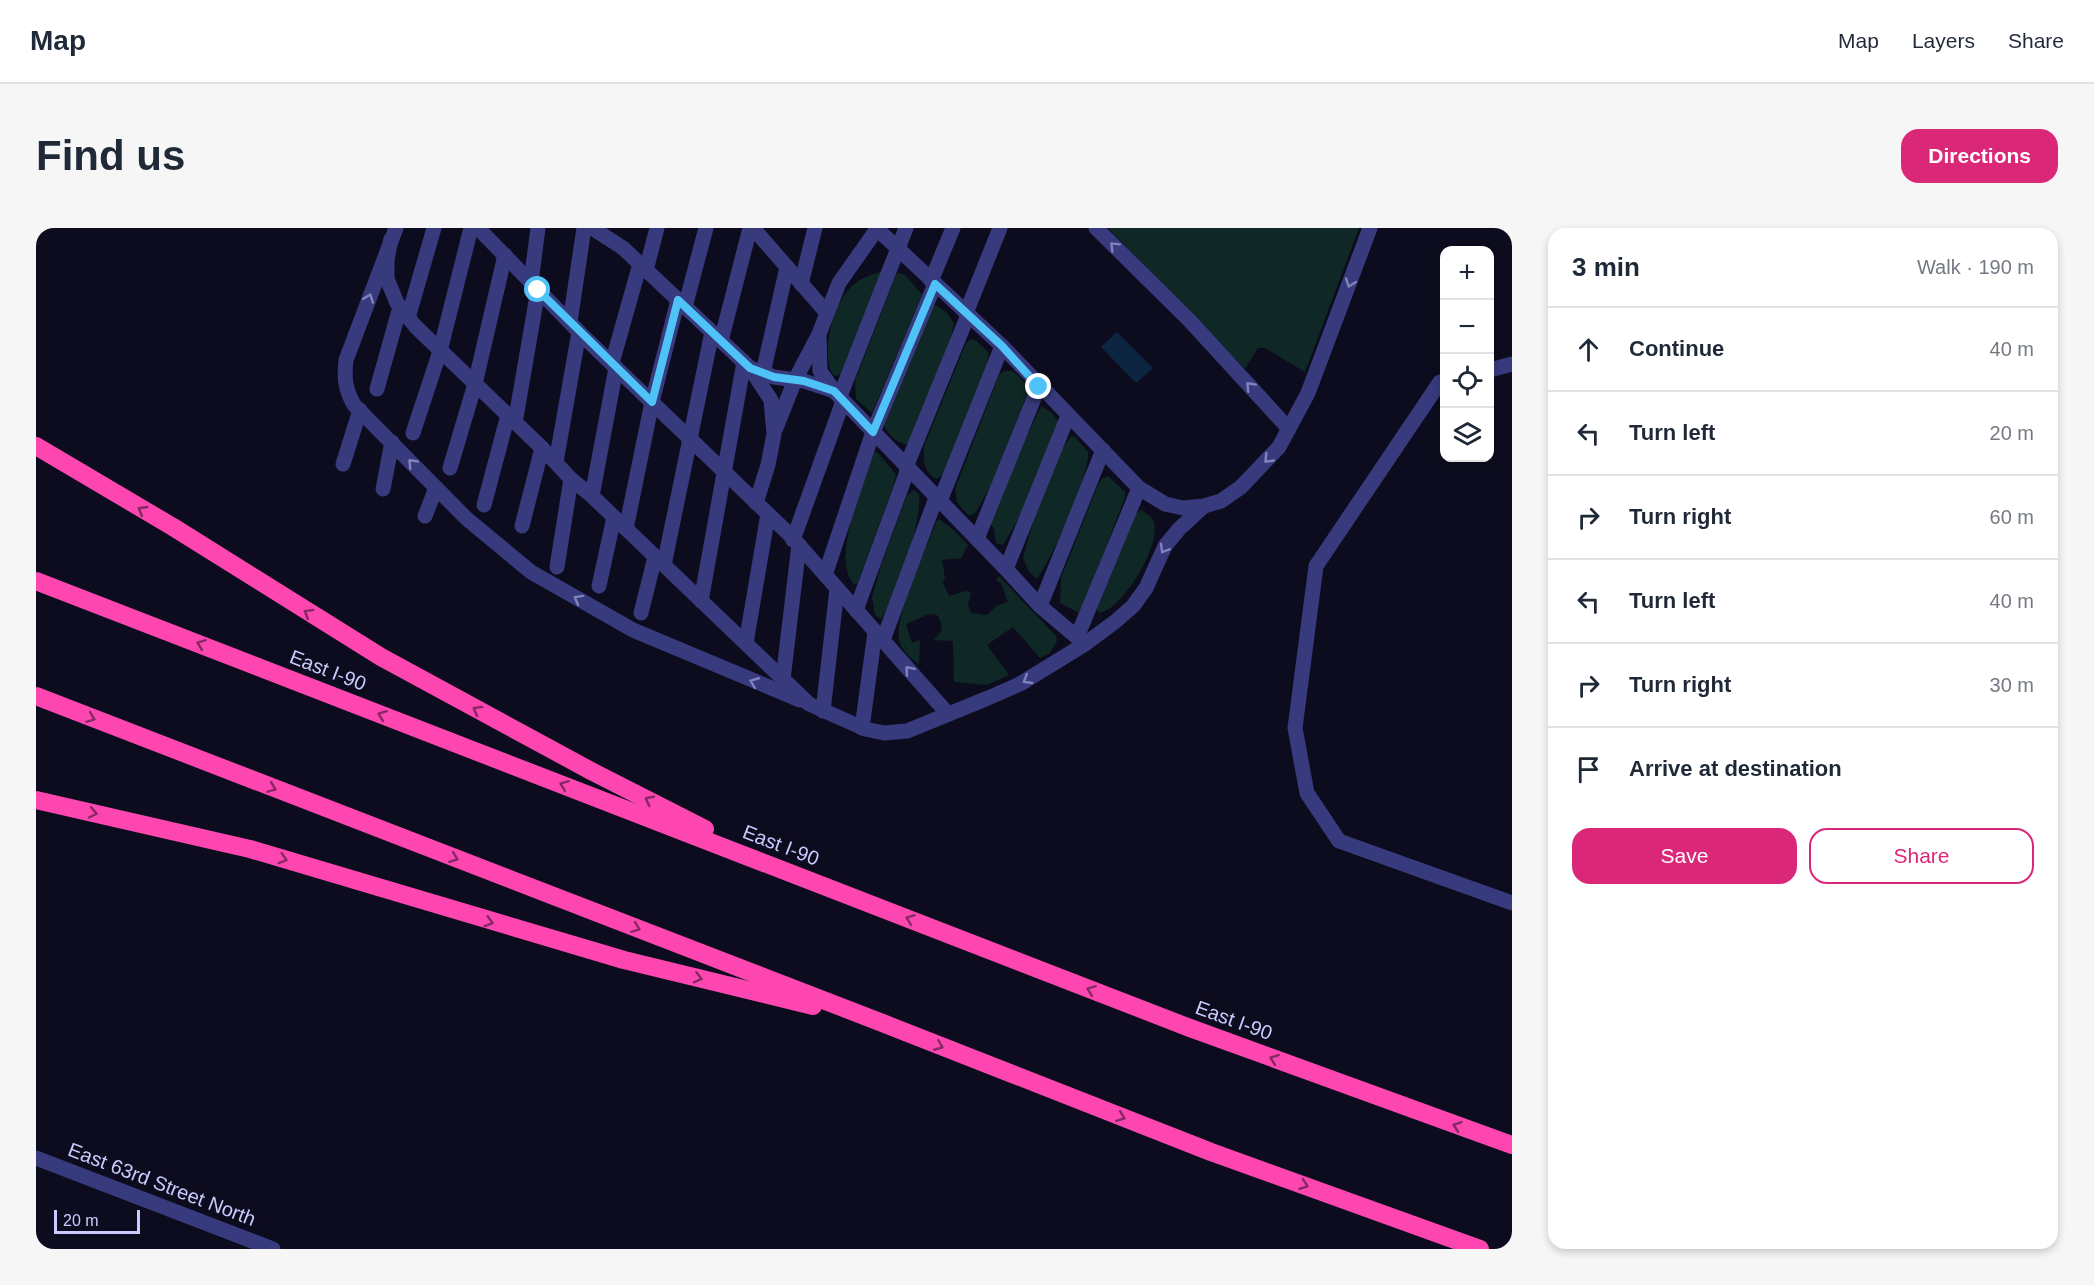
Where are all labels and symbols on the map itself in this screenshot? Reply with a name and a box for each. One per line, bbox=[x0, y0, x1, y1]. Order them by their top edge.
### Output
one-way arrow bbox=[1110, 242, 1121, 252]
route start bbox=[524, 276, 550, 302]
one-way arrow bbox=[1344, 277, 1357, 288]
one-way arrow bbox=[362, 293, 375, 304]
route end bbox=[1025, 373, 1051, 399]
one-way arrow bbox=[1246, 382, 1257, 393]
one-way arrow bbox=[1264, 452, 1275, 462]
one-way arrow bbox=[408, 459, 419, 469]
one-way arrow bbox=[138, 505, 148, 517]
one-way arrow bbox=[1160, 543, 1172, 553]
one-way arrow bbox=[574, 595, 584, 606]
one-way arrow bbox=[304, 608, 314, 620]
one-way arrow bbox=[196, 639, 206, 652]
street label: East I-90 bbox=[287, 645, 369, 695]
one-way arrow bbox=[905, 667, 916, 677]
one-way arrow bbox=[1023, 672, 1033, 684]
one-way arrow bbox=[750, 677, 761, 689]
one-way arrow bbox=[472, 706, 483, 717]
one-way arrow bbox=[85, 710, 95, 723]
one-way arrow bbox=[378, 710, 389, 722]
one-way arrow bbox=[560, 780, 571, 792]
one-way arrow bbox=[266, 781, 277, 793]
one-way arrow bbox=[645, 796, 656, 808]
one-way arrow bbox=[88, 806, 98, 819]
street label: East I-90 bbox=[740, 820, 822, 870]
one-way arrow bbox=[448, 851, 459, 863]
one-way arrow bbox=[277, 852, 288, 864]
one-way arrow bbox=[905, 914, 916, 926]
one-way arrow bbox=[483, 915, 494, 927]
one-way arrow bbox=[630, 921, 641, 933]
one-way arrow bbox=[692, 971, 702, 984]
one-way arrow bbox=[1087, 985, 1098, 997]
street label: East I-90 bbox=[1193, 996, 1275, 1044]
one-way arrow bbox=[933, 1039, 944, 1051]
one-way arrow bbox=[1269, 1054, 1279, 1067]
one-way arrow bbox=[1115, 1110, 1126, 1123]
one-way arrow bbox=[1452, 1120, 1463, 1133]
street label: East 63rd Street North bbox=[65, 1138, 259, 1230]
one-way arrow bbox=[1298, 1178, 1308, 1191]
scale bar bbox=[54, 1207, 140, 1234]

